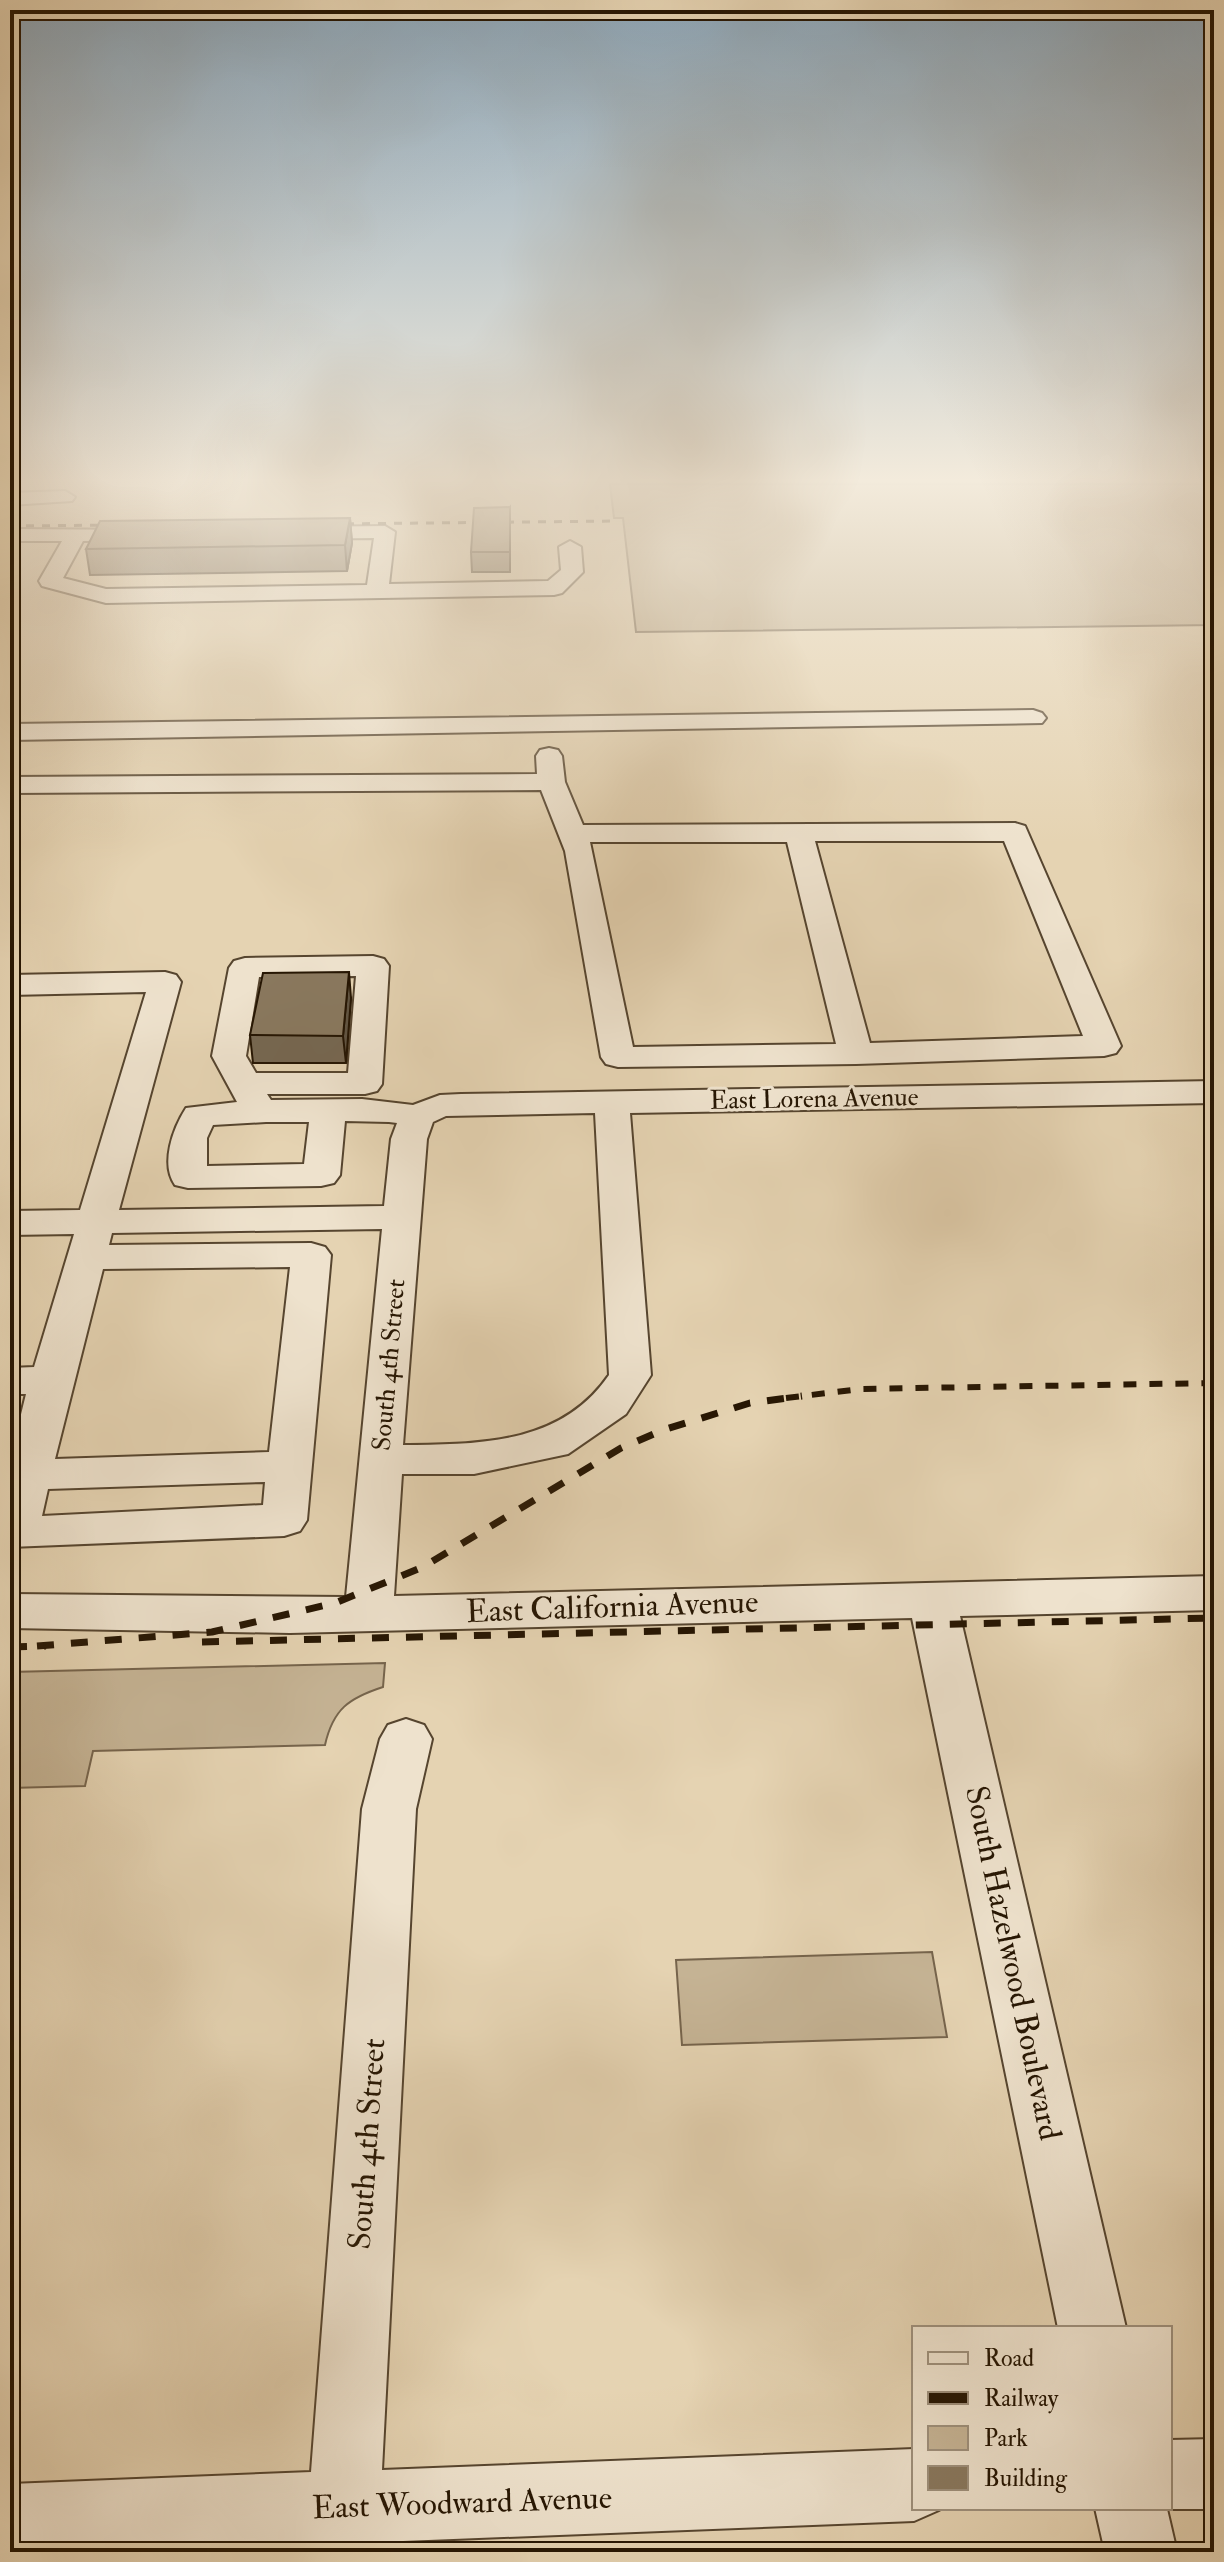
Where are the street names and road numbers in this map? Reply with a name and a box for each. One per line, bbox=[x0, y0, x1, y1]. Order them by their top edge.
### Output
street label: East Lorena Avenue bbox=[709, 1081, 919, 1117]
street label: South 4th Street bbox=[366, 1278, 412, 1452]
street label: East California Avenue bbox=[465, 1582, 759, 1632]
street label: South Hazelwood Boulevard bbox=[956, 1782, 1070, 2144]
street label: South 4th Street bbox=[340, 2037, 394, 2251]
street label: East Woodward Avenue bbox=[311, 2478, 613, 2528]

